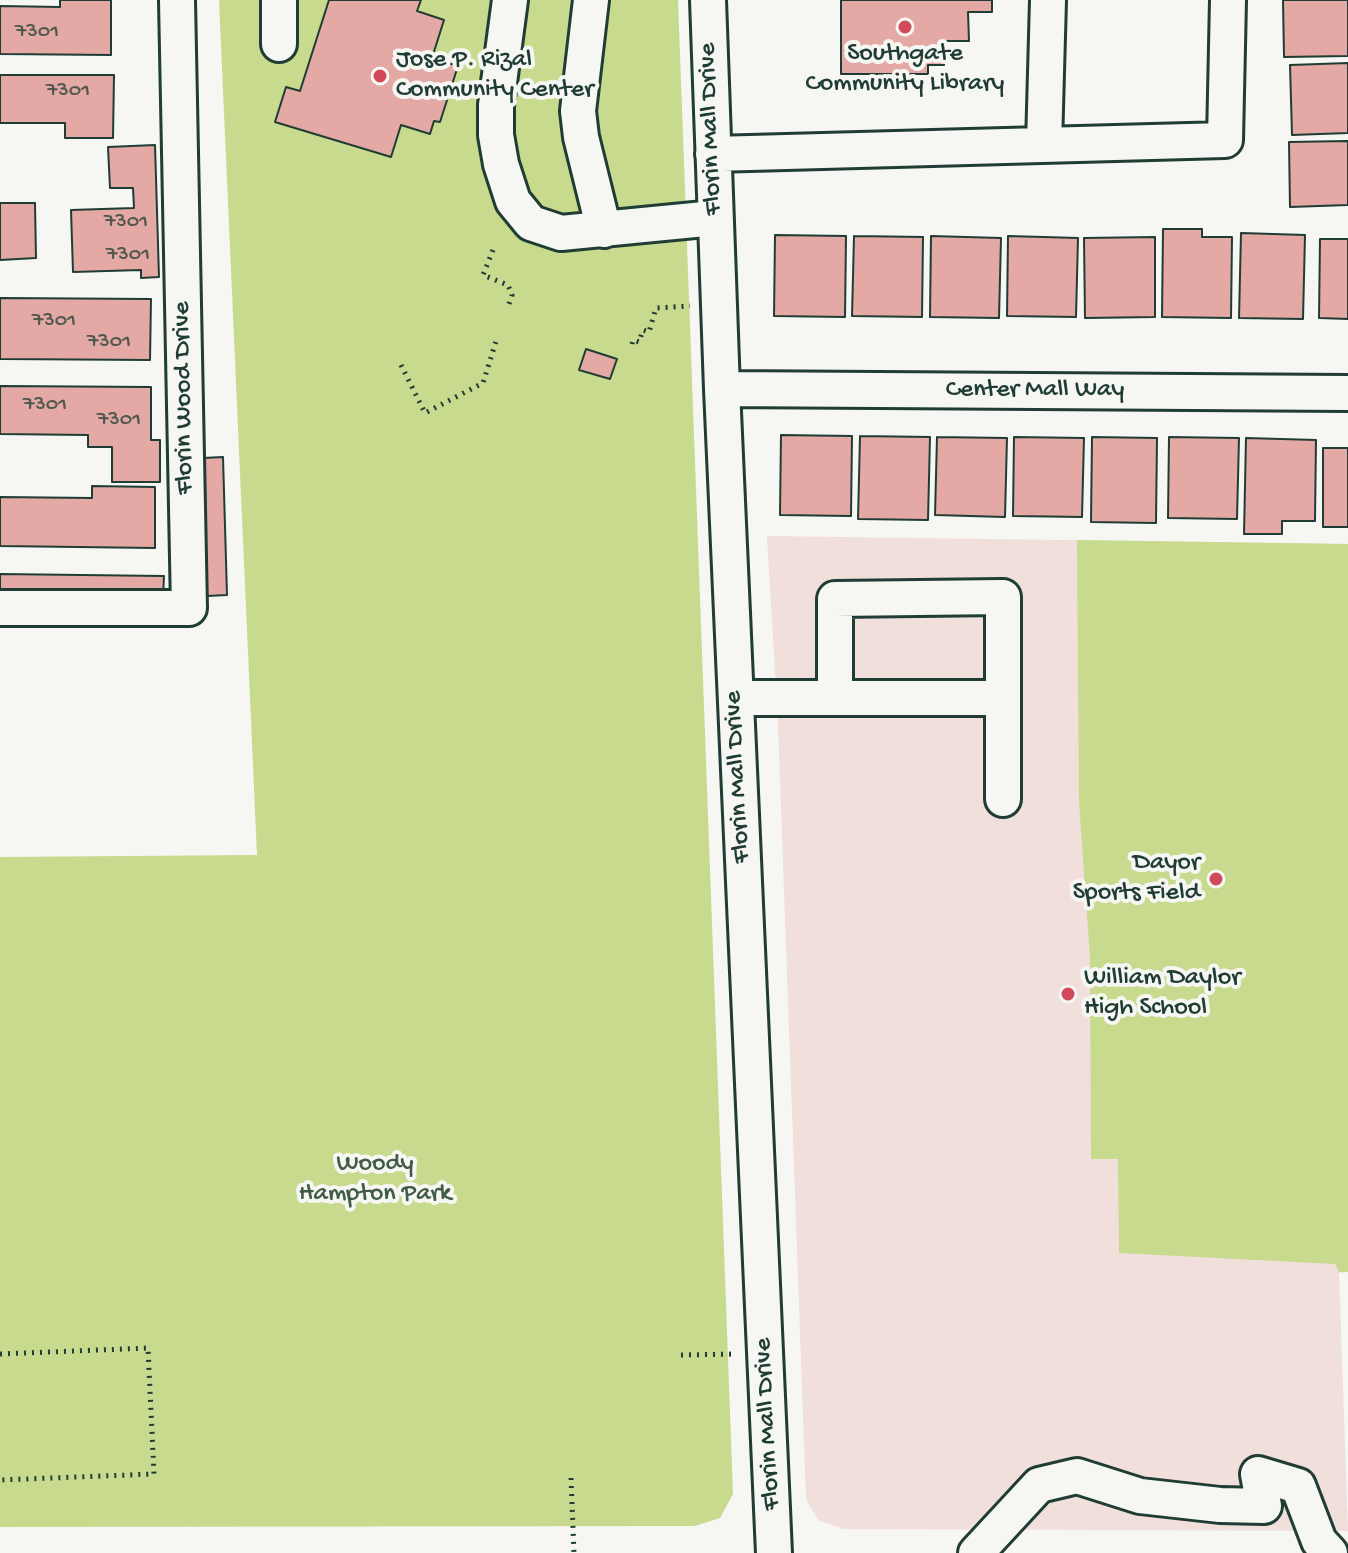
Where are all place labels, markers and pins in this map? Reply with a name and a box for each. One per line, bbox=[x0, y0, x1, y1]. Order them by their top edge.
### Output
marker: Southgate Community Library bbox=[896, 18, 914, 36]
place label: Southgate Community Library bbox=[806, 39, 1004, 100]
place label: Jose P. Rizal Community Center bbox=[396, 45, 593, 106]
marker: Jose P. Rizal Community Center bbox=[371, 67, 389, 85]
place label: Dayor Sports Field bbox=[1073, 848, 1200, 910]
marker: Dayor Sports Field bbox=[1207, 870, 1225, 888]
place label: William Daylor High School bbox=[1084, 963, 1240, 1024]
marker: William Daylor High School bbox=[1059, 985, 1077, 1003]

